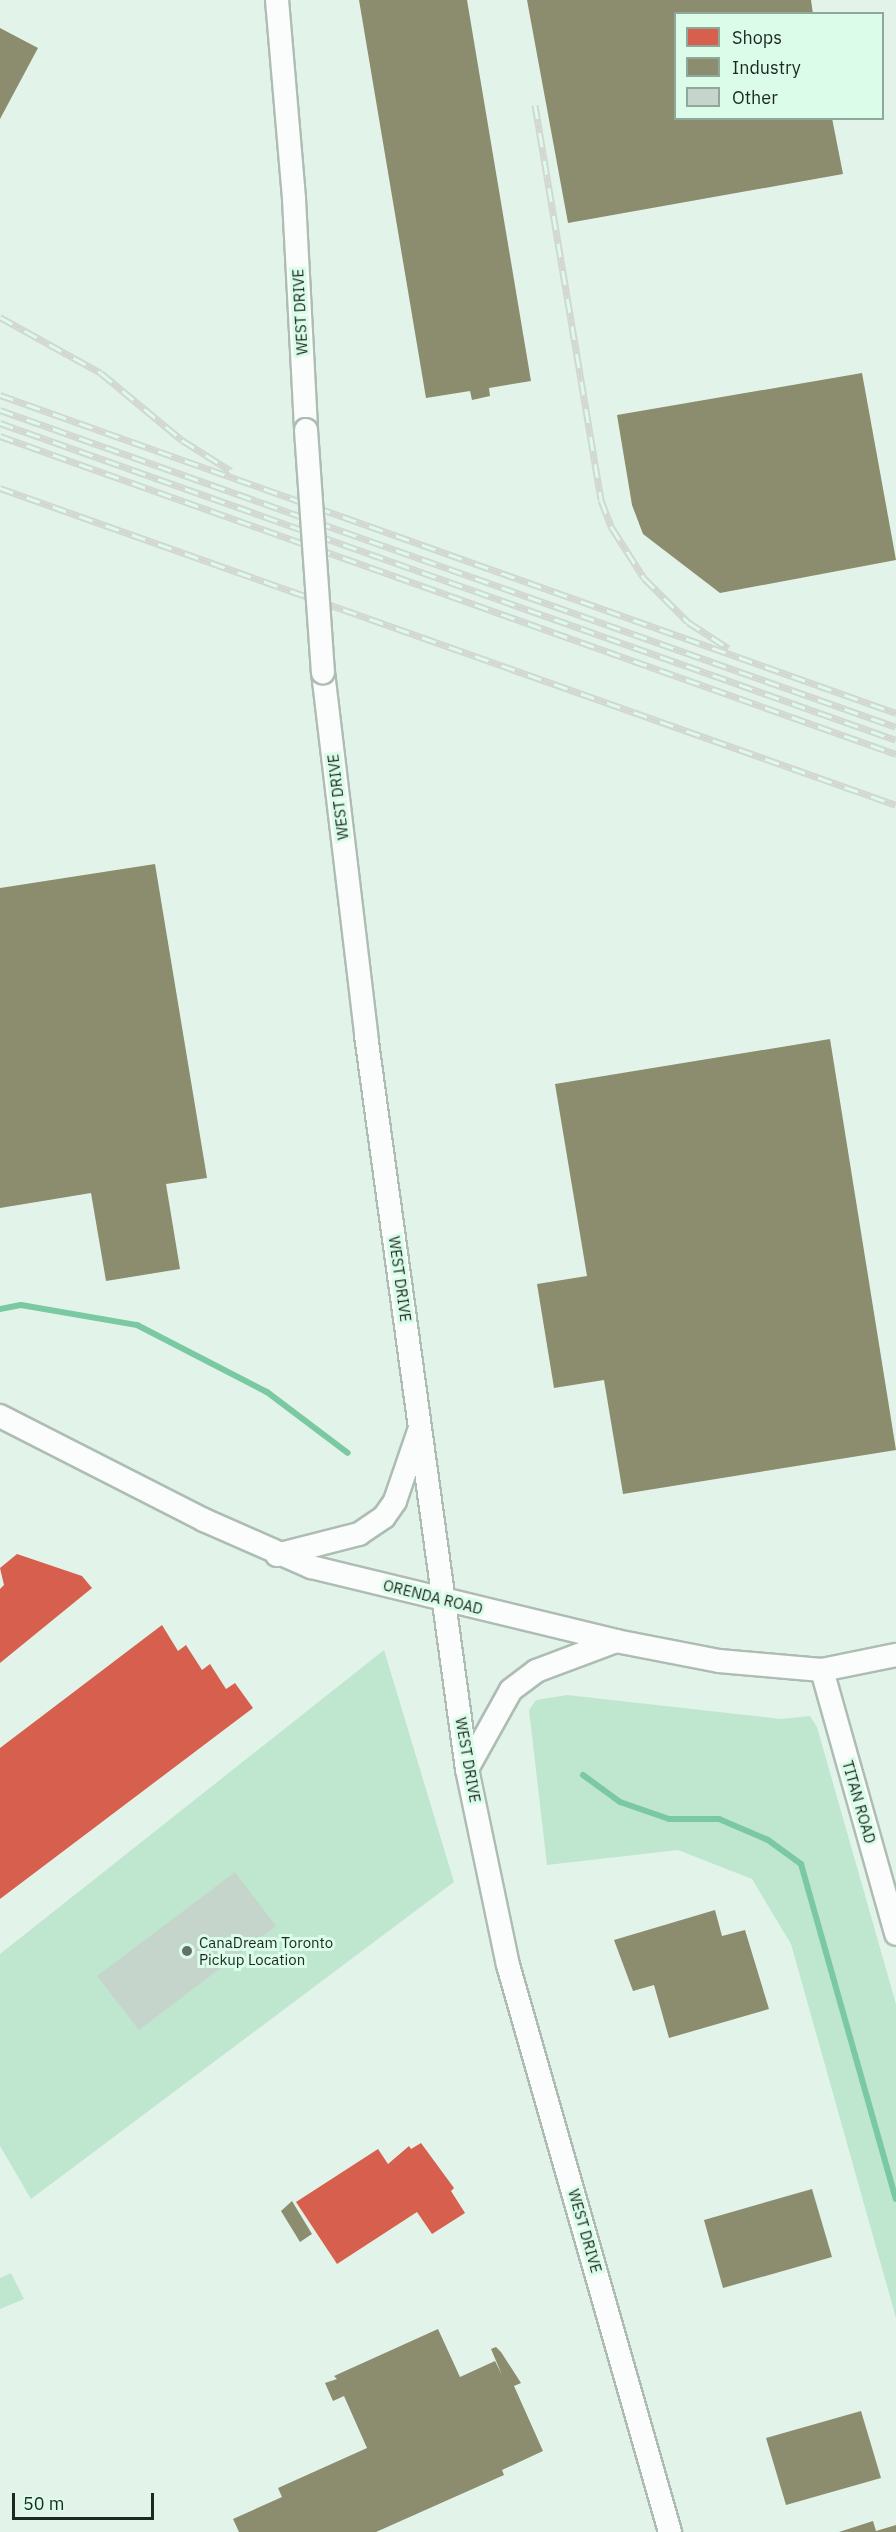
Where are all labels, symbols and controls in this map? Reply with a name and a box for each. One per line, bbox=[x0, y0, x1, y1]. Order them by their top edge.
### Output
legend bbox=[674, 12, 884, 120]
text: Shops bbox=[732, 26, 782, 49]
text: Industry bbox=[732, 56, 801, 79]
text: Other bbox=[732, 86, 778, 109]
street label: WEST DRIVE bbox=[289, 268, 311, 356]
street label: WEST DRIVE bbox=[324, 753, 352, 841]
street label: WEST DRIVE bbox=[385, 1235, 415, 1323]
street label: ORENDA ROAD bbox=[381, 1576, 485, 1618]
street label: WEST DRIVE bbox=[452, 1716, 484, 1804]
street label: TITAN ROAD bbox=[839, 1759, 879, 1845]
place label: CanaDream Toronto Pickup Location bbox=[199, 1933, 333, 1968]
marker: CanaDream Toronto Pickup Location bbox=[180, 1944, 194, 1958]
street label: WEST DRIVE bbox=[564, 2187, 606, 2275]
scale bar bbox=[15, 2481, 158, 2519]
text: 50 m bbox=[23, 2492, 65, 2515]

